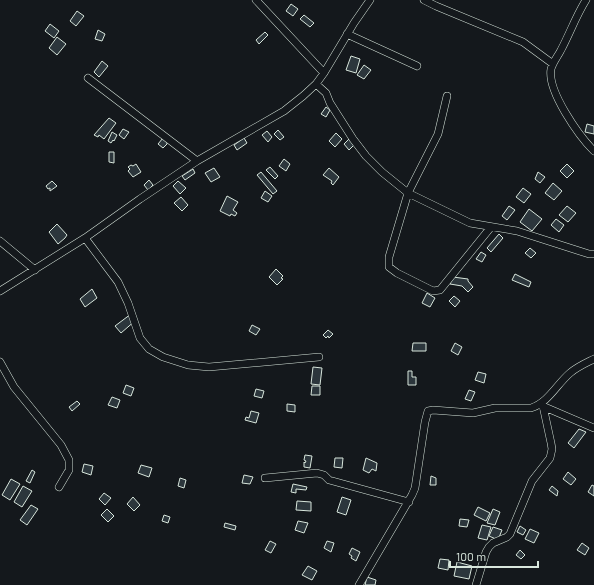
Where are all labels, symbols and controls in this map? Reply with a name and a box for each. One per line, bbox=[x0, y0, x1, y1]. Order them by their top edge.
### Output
scale bar bbox=[450, 543, 538, 569]
text: 100 m bbox=[456, 549, 486, 563]

